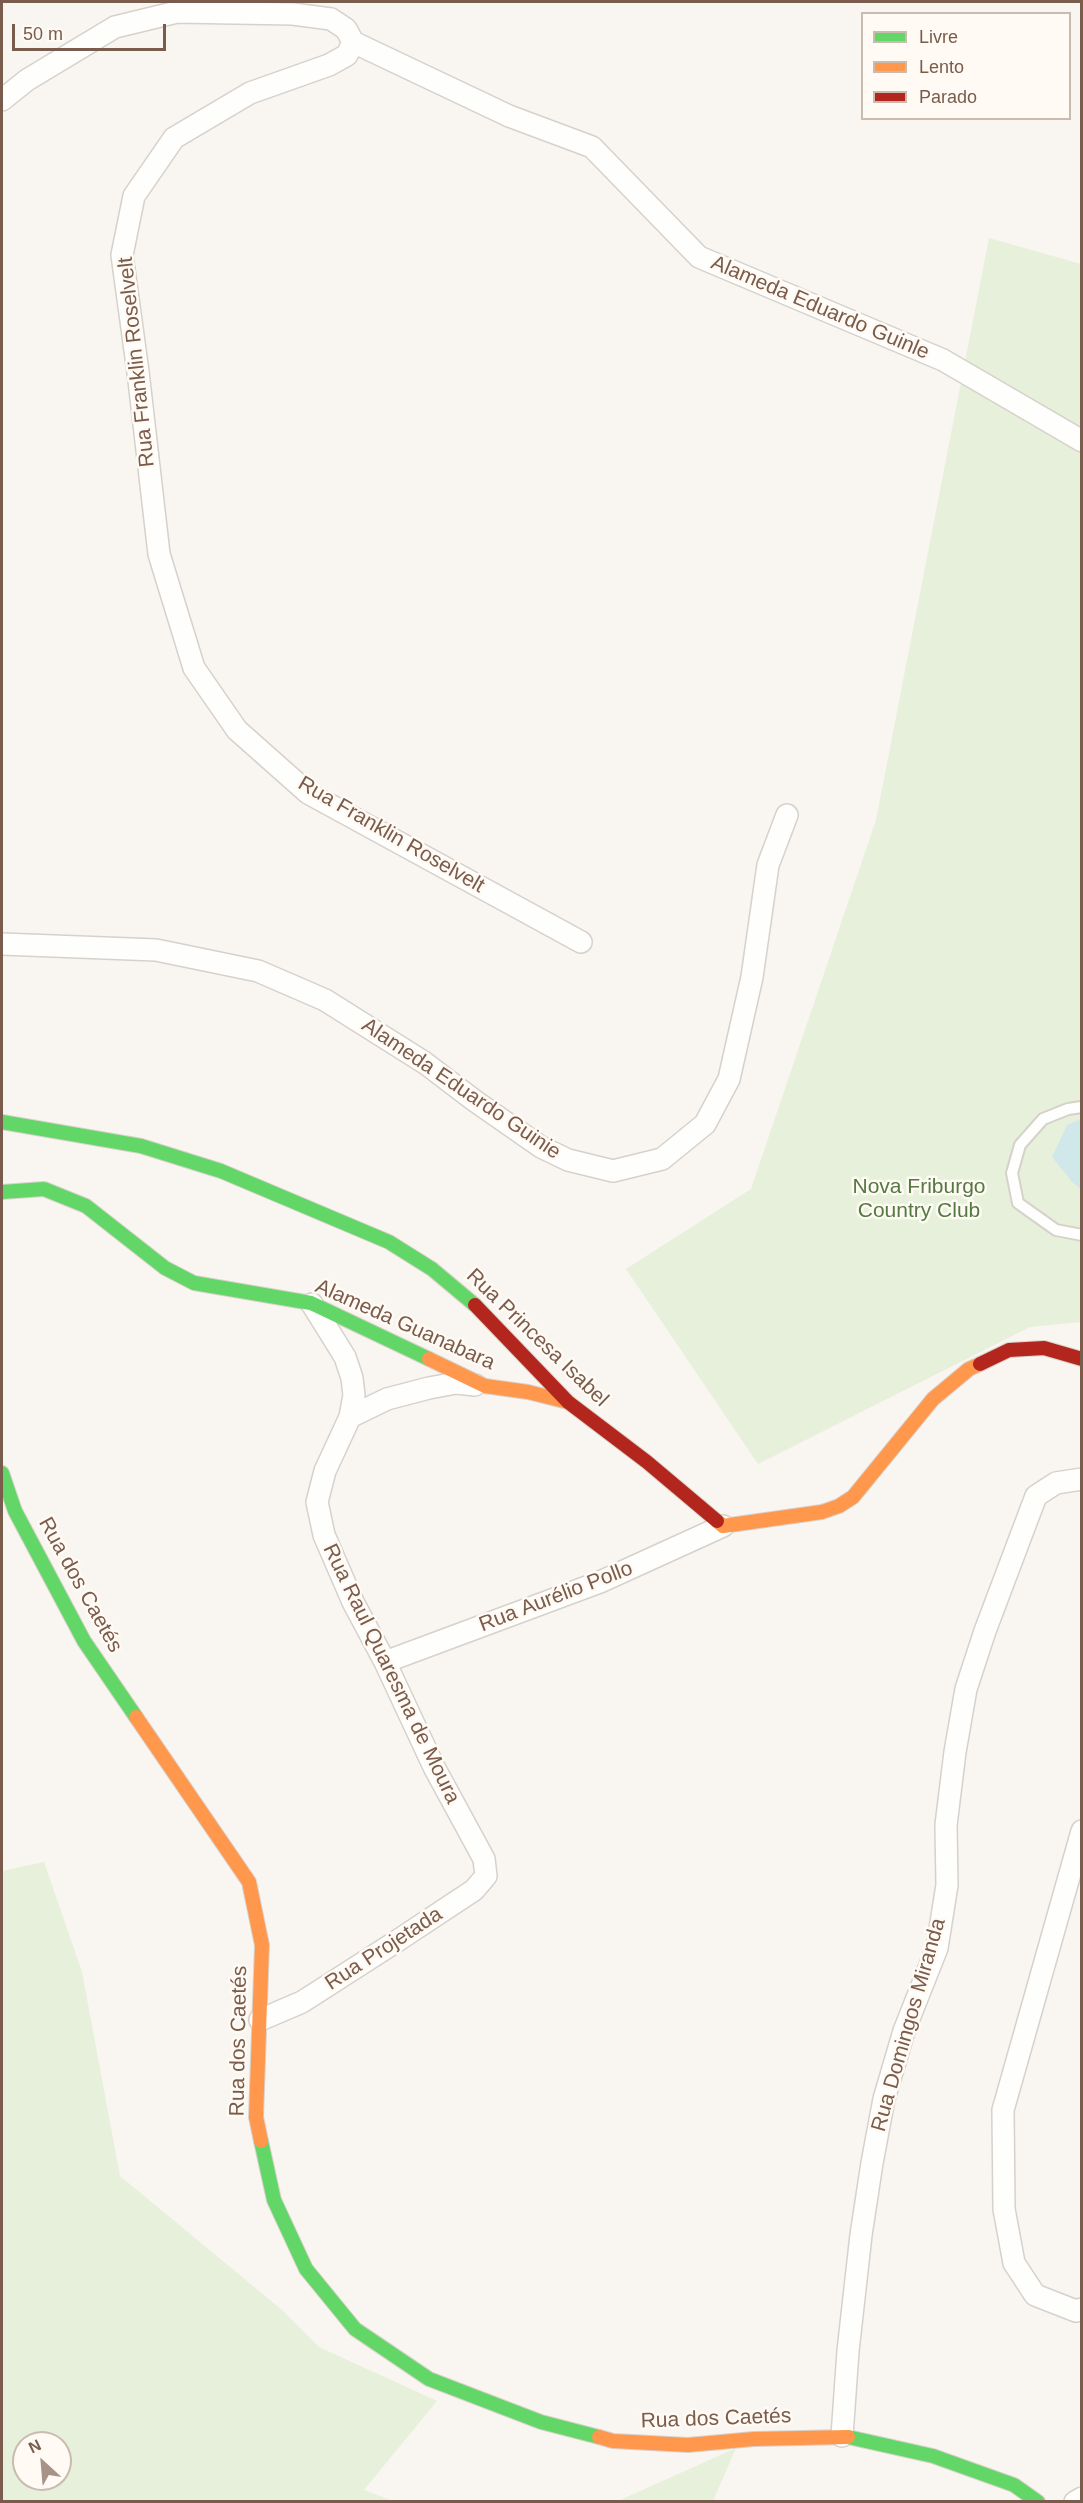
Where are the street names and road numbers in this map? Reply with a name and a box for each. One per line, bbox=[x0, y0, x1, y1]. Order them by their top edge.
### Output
street label: Alameda Eduardo Guinle bbox=[707, 251, 933, 365]
street label: Rua Franklin Roselvelt bbox=[113, 256, 161, 468]
street label: Rua Franklin Roselvelt bbox=[293, 771, 489, 899]
street label: Alameda Eduardo Guinie bbox=[357, 1013, 565, 1165]
street label: Rua Princesa Isabel bbox=[461, 1264, 613, 1412]
street label: Alameda Guanabara bbox=[311, 1274, 499, 1376]
street label: Rua dos Caetés bbox=[32, 1513, 128, 1657]
street label: Rua Raul Quaresma de Moura bbox=[317, 1540, 465, 1808]
street label: Rua Aurélio Pollo bbox=[476, 1556, 636, 1638]
street label: Rua Projetada bbox=[321, 1902, 447, 1996]
street label: Rua Domingos Miranda bbox=[866, 1915, 952, 2135]
street label: Rua dos Caetés bbox=[225, 1965, 253, 2117]
street label: Rua dos Caetés bbox=[640, 2404, 792, 2434]

